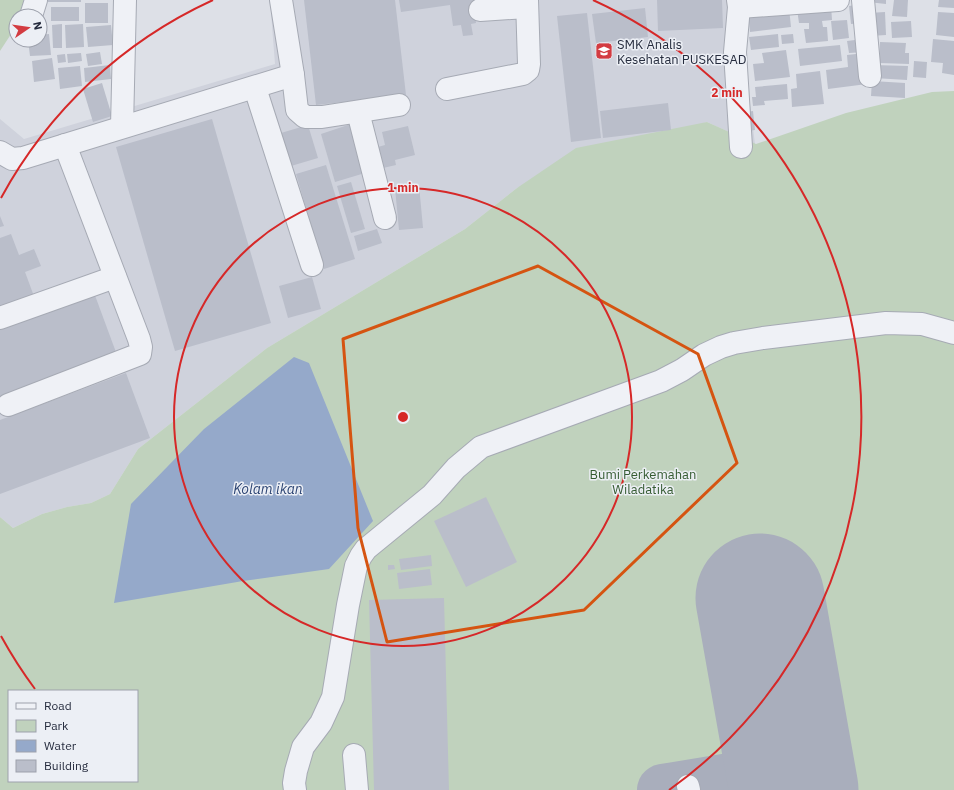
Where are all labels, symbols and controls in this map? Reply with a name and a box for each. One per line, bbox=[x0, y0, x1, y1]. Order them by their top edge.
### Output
north arrow bbox=[8, 8, 48, 48]
text: N bbox=[30, 20, 45, 31]
place label: SMK Analis Kesehatan PUSKESAD bbox=[617, 36, 746, 68]
school or university icon: SMK Analis Kesehatan PUSKESAD bbox=[594, 41, 614, 61]
text: 2 min bbox=[711, 85, 743, 100]
text: 1 min bbox=[387, 180, 419, 195]
centre of rings bbox=[396, 410, 410, 424]
park label: Bumi Perkemahan Wiladatika bbox=[590, 466, 696, 498]
water label: Kolam ikan bbox=[233, 480, 303, 498]
legend bbox=[8, 690, 138, 782]
text: Road bbox=[44, 698, 72, 713]
text: Park bbox=[44, 718, 69, 733]
text: Water bbox=[44, 738, 77, 753]
text: Building bbox=[44, 758, 89, 773]

